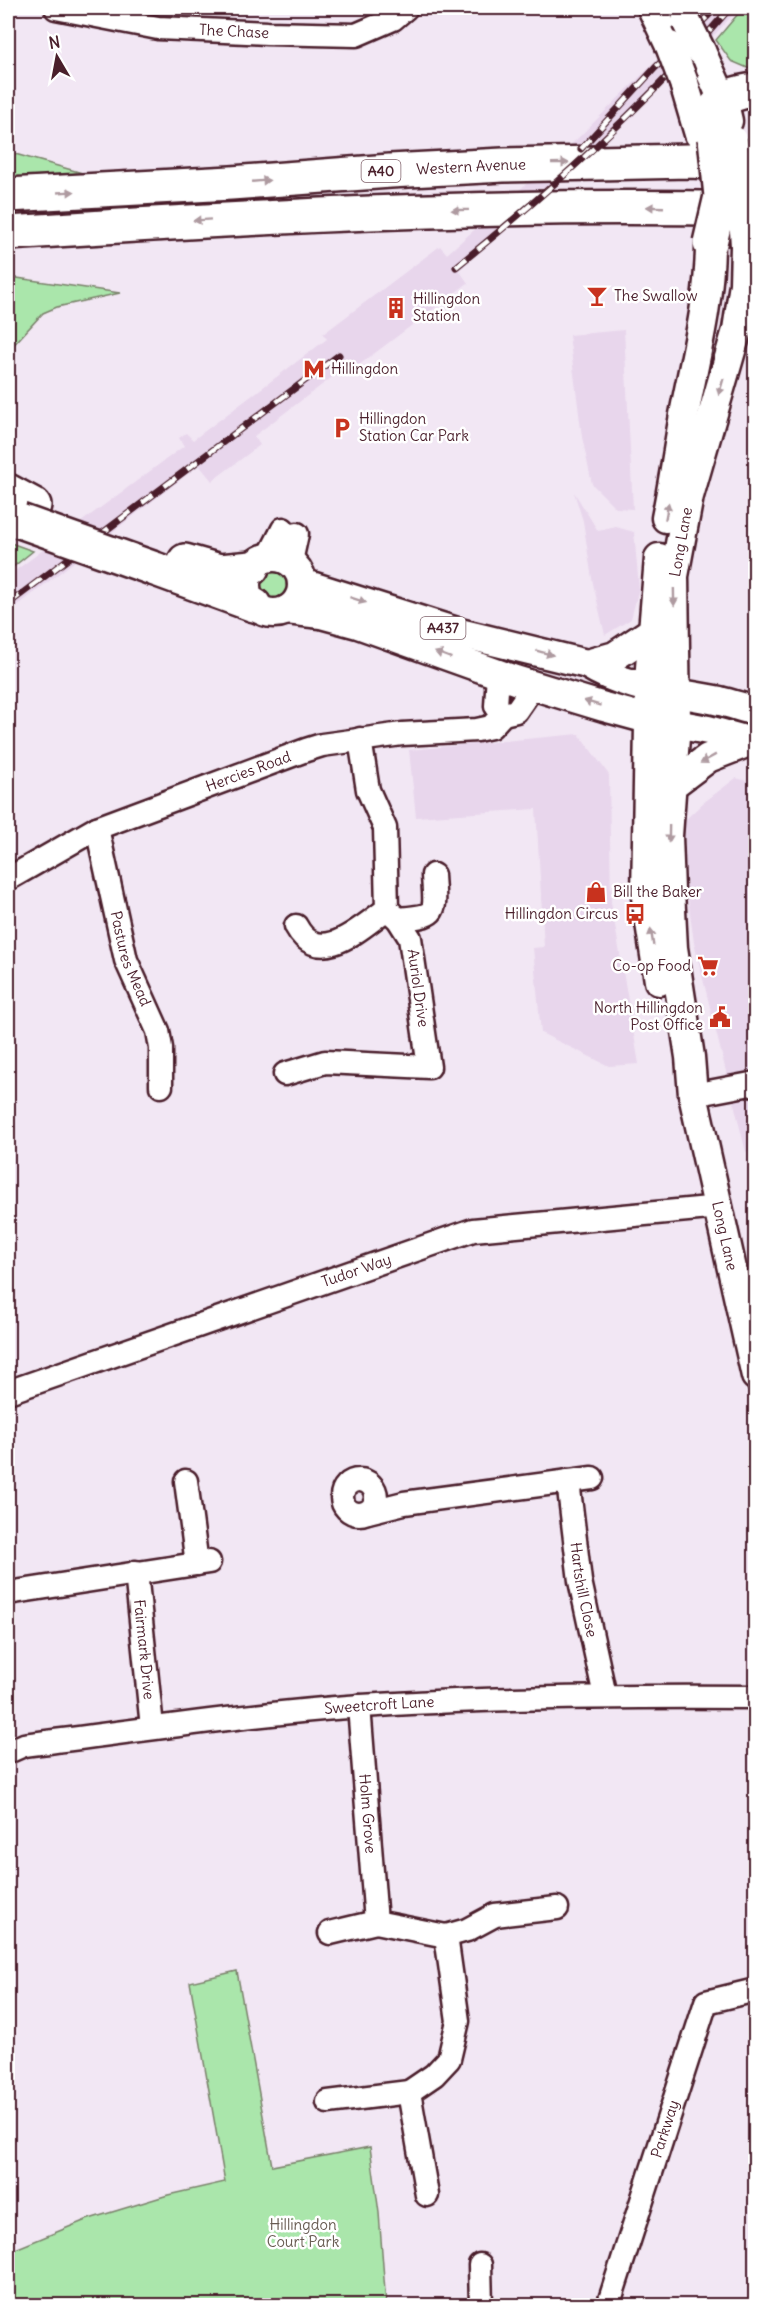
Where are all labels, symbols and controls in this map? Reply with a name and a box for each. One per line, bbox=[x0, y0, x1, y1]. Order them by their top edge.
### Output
street label: The Chase bbox=[198, 20, 270, 42]
north arrow bbox=[27, 27, 87, 87]
text: N bbox=[47, 31, 62, 53]
street label: Western Avenue bbox=[416, 155, 526, 179]
one-way arrow bbox=[551, 159, 570, 168]
road number: A40 bbox=[362, 160, 400, 182]
one-way arrow bbox=[251, 176, 270, 186]
one-way arrow bbox=[56, 187, 75, 196]
one-way arrow bbox=[646, 202, 665, 212]
one-way arrow bbox=[451, 206, 470, 215]
one-way arrow bbox=[193, 216, 212, 225]
bar icon: The Swallow bbox=[585, 284, 609, 308]
place label: The Swallow bbox=[614, 286, 698, 305]
place label: Hillingdon Station bbox=[413, 289, 481, 325]
building icon: Hillingdon Station bbox=[384, 296, 408, 320]
metro station icon: Hillingdon bbox=[302, 357, 326, 381]
place label: Hillingdon bbox=[331, 359, 399, 378]
one-way arrow bbox=[716, 378, 725, 396]
place label: Hillingdon Station Car Park bbox=[359, 409, 469, 445]
parking icon: Hillingdon Station Car Park bbox=[330, 416, 354, 440]
one-way arrow bbox=[663, 502, 672, 521]
street label: Long Lane bbox=[665, 506, 696, 578]
one-way arrow bbox=[669, 587, 679, 606]
one-way arrow bbox=[349, 596, 367, 606]
road number: A437 bbox=[420, 617, 466, 639]
one-way arrow bbox=[434, 649, 452, 659]
one-way arrow bbox=[536, 649, 554, 658]
one-way arrow bbox=[583, 698, 601, 707]
street label: Hercies Road bbox=[203, 746, 293, 796]
one-way arrow bbox=[699, 754, 716, 764]
one-way arrow bbox=[664, 825, 674, 844]
shop icon: Bill the Baker bbox=[584, 880, 608, 904]
place label: Bill the Baker bbox=[613, 882, 702, 901]
bus stop icon: Hillingdon Circus bbox=[623, 902, 647, 926]
place label: Hillingdon Circus bbox=[505, 904, 618, 923]
street label: Pastures Mead bbox=[106, 909, 156, 1009]
one-way arrow bbox=[647, 928, 656, 947]
street label: Auriol Drive bbox=[404, 948, 433, 1028]
supermarket icon: Co-op Food bbox=[696, 954, 720, 978]
place label: Co-op Food bbox=[612, 956, 691, 975]
place label: North Hillingdon Post Office bbox=[594, 998, 703, 1034]
public building icon: North Hillingdon Post Office bbox=[708, 1005, 732, 1029]
street label: Long Lane bbox=[708, 1199, 742, 1272]
street label: Tudor Way bbox=[319, 1249, 394, 1291]
street label: Hartshill Close bbox=[566, 1541, 602, 1639]
street label: Fairmark Drive bbox=[130, 1599, 159, 1700]
street label: Sweetcroft Lane bbox=[323, 1692, 435, 1718]
street label: Holm Grove bbox=[355, 1773, 381, 1854]
street label: Parkway bbox=[646, 2097, 683, 2160]
park label: Hillingdon Court Park bbox=[267, 2215, 340, 2251]

